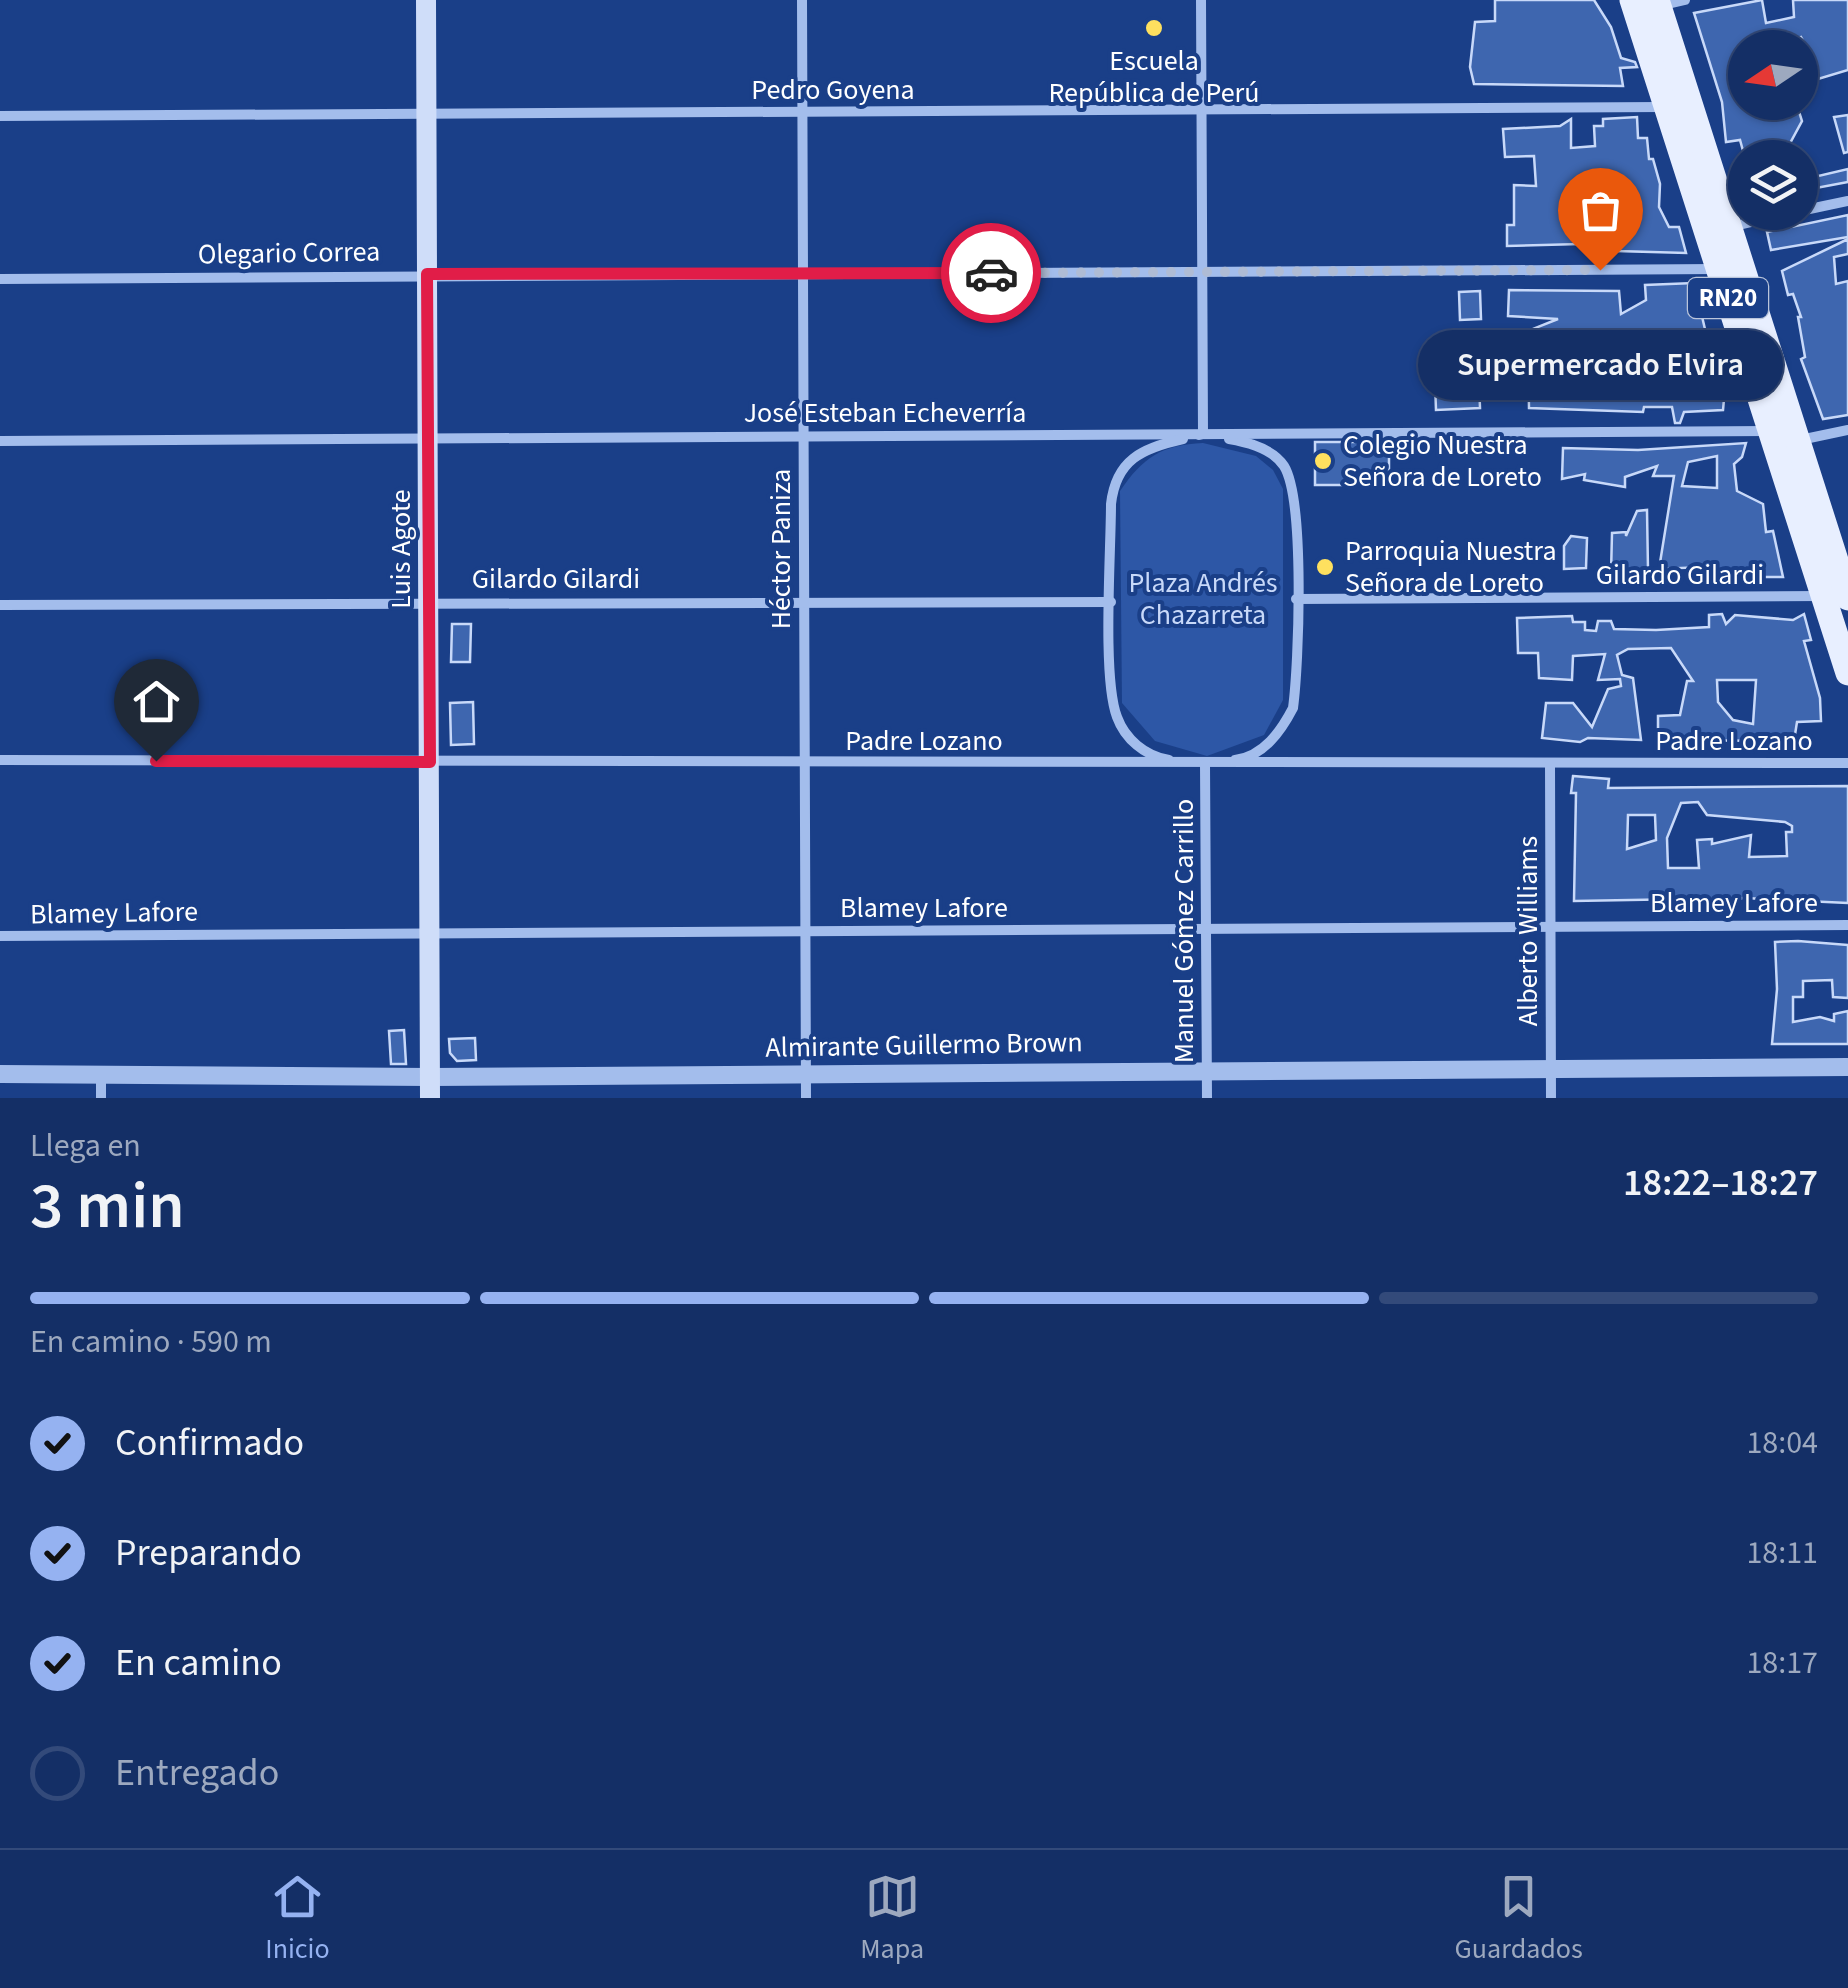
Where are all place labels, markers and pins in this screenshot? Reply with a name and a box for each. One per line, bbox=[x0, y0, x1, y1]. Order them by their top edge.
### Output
marker: Escuela República de Perú bbox=[1143, 17, 1165, 39]
place label: Escuela República de Perú bbox=[1048, 41, 1260, 113]
pin bbox=[1558, 168, 1643, 271]
callout: Supermercado Elvira bbox=[1418, 330, 1782, 400]
place label: Colegio Nuestra Señora de Loreto bbox=[1343, 425, 1542, 497]
marker: Colegio Nuestra Señora de Loreto bbox=[1312, 450, 1334, 472]
place label: Parroquia Nuestra Señora de Loreto bbox=[1345, 531, 1557, 603]
marker: Parroquia Nuestra Señora de Loreto bbox=[1314, 556, 1336, 578]
pin bbox=[114, 659, 199, 762]

